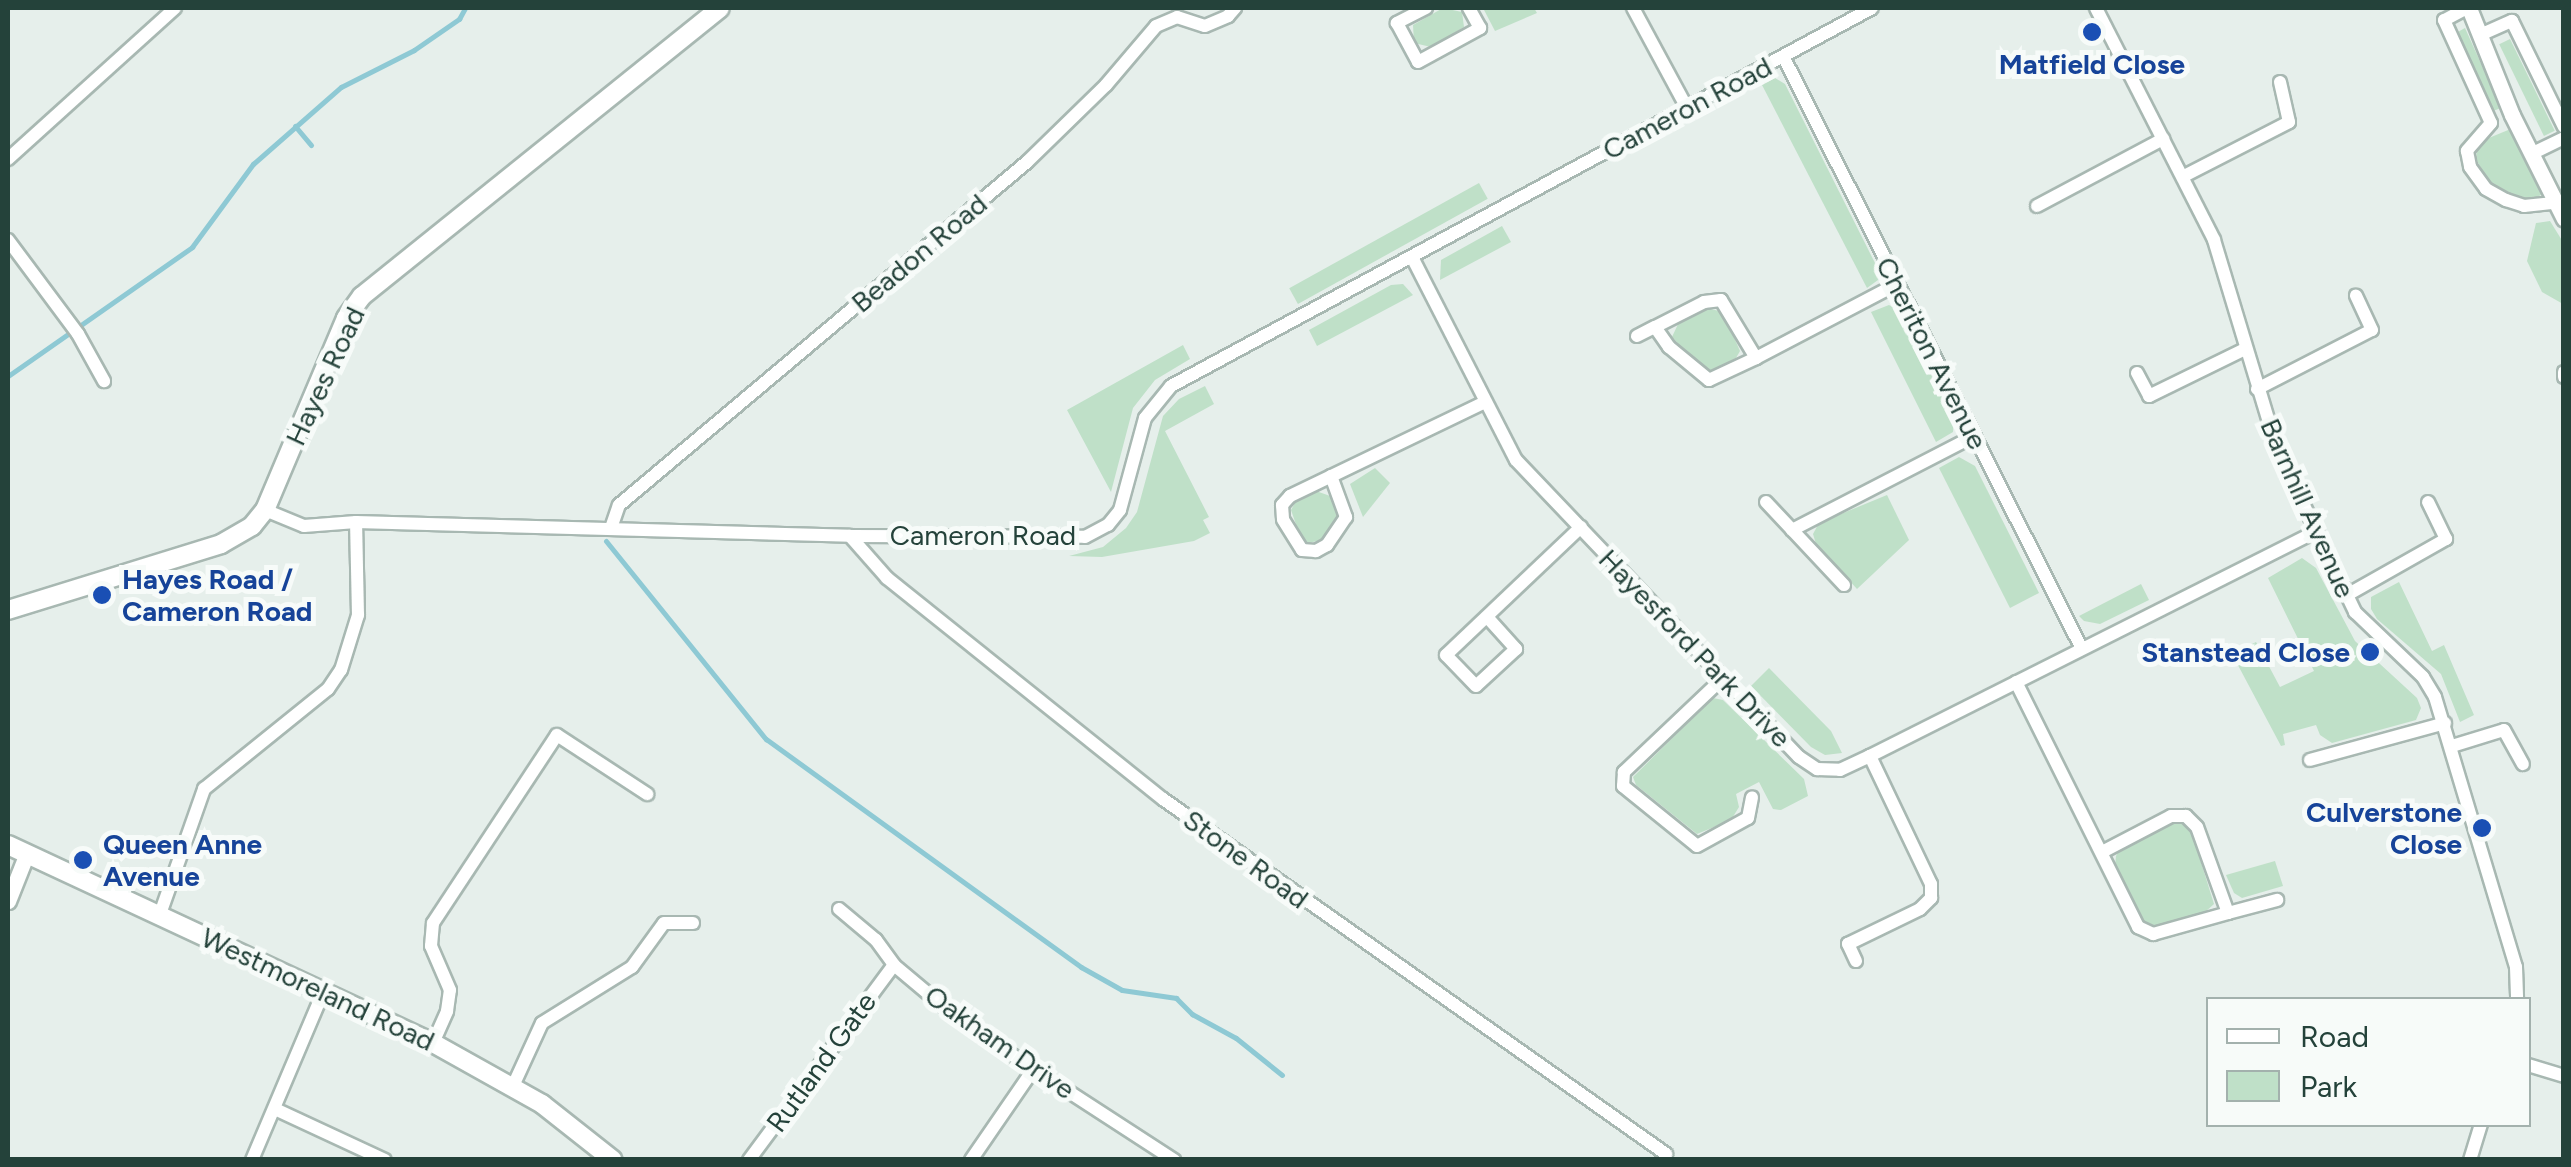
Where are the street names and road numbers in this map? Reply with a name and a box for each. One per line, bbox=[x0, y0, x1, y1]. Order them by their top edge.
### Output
street label: Cameron Road bbox=[1597, 49, 1777, 167]
street label: Beadon Road bbox=[844, 187, 994, 319]
street label: Cheriton Avenue bbox=[1869, 251, 1995, 455]
street label: Hayes Road bbox=[278, 301, 372, 451]
street label: Barnhill Avenue bbox=[2254, 413, 2362, 603]
street label: Cameron Road bbox=[890, 518, 1076, 552]
street label: Hayesford Park Drive bbox=[1592, 542, 1798, 754]
street label: Stone Road bbox=[1177, 802, 1315, 916]
street label: Westmoreland Road bbox=[196, 920, 440, 1058]
street label: Oakham Drive bbox=[919, 978, 1081, 1106]
street label: Rutland Gate bbox=[759, 986, 883, 1138]

